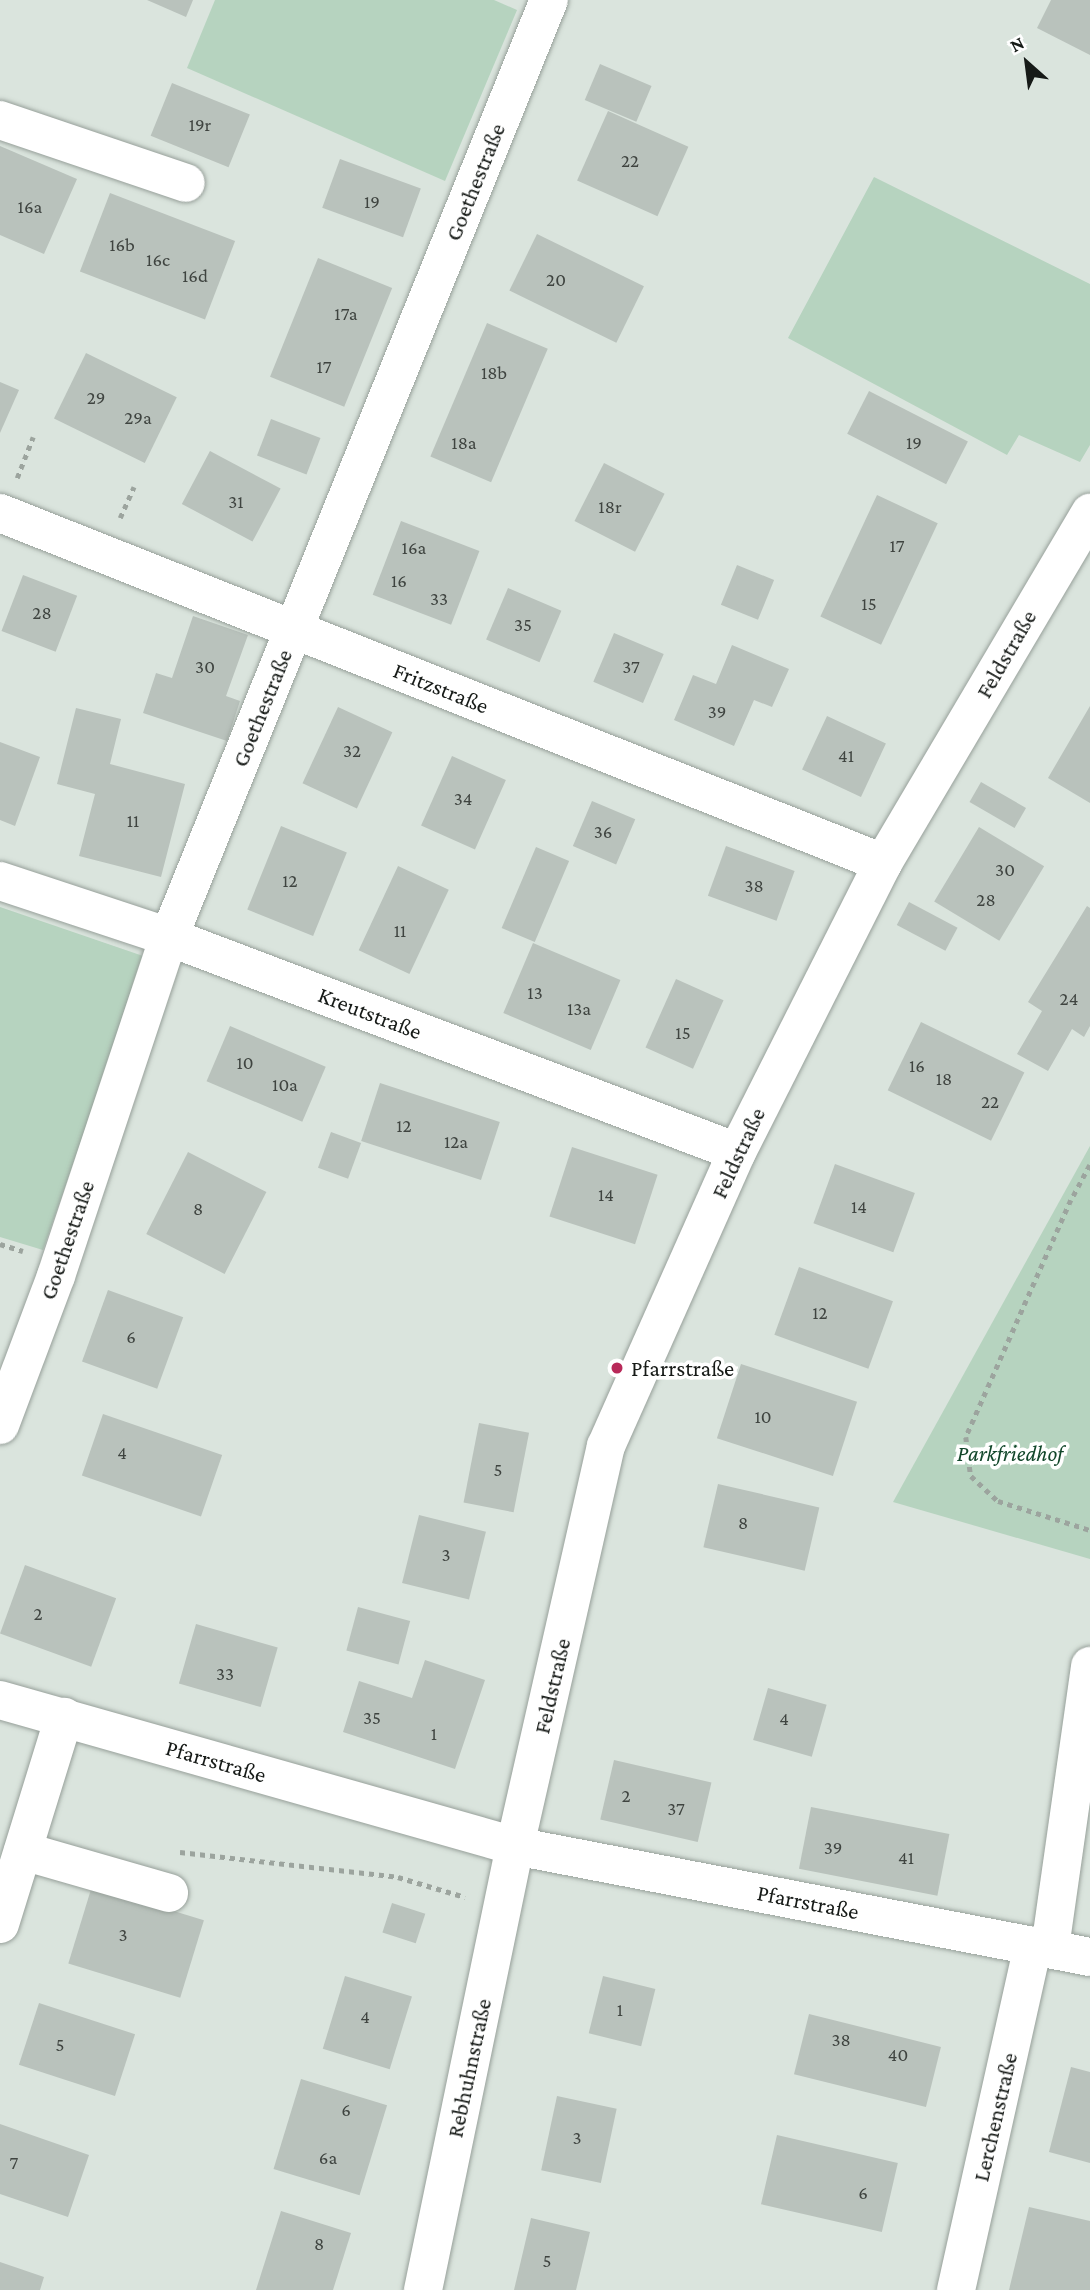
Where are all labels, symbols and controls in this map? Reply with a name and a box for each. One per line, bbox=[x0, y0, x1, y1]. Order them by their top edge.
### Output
north arrow bbox=[992, 28, 1062, 98]
text: N bbox=[1006, 32, 1028, 56]
house number: 19r bbox=[189, 114, 211, 136]
street label: Goethestraße bbox=[439, 119, 511, 245]
house number: 22 bbox=[621, 150, 639, 172]
house number: 19 bbox=[364, 191, 380, 213]
house number: 16a bbox=[18, 196, 42, 218]
house number: 16b bbox=[109, 234, 135, 256]
house number: 16c bbox=[146, 249, 170, 271]
house number: 16d bbox=[182, 265, 208, 287]
house number: 20 bbox=[546, 269, 566, 291]
house number: 17a bbox=[334, 303, 358, 325]
house number: 17 bbox=[316, 356, 332, 378]
house number: 18b bbox=[481, 362, 507, 384]
house number: 29 bbox=[87, 387, 105, 409]
house number: 29a bbox=[124, 407, 152, 429]
house number: 18a bbox=[451, 432, 477, 454]
house number: 19 bbox=[906, 432, 922, 454]
house number: 31 bbox=[228, 491, 244, 513]
house number: 18r bbox=[598, 496, 622, 518]
house number: 17 bbox=[889, 535, 905, 557]
house number: 16a bbox=[402, 537, 426, 559]
house number: 16 bbox=[391, 570, 407, 592]
house number: 33 bbox=[430, 588, 448, 610]
house number: 15 bbox=[861, 593, 877, 615]
house number: 28 bbox=[32, 602, 52, 624]
street label: Feldstraße bbox=[970, 605, 1042, 703]
house number: 35 bbox=[514, 614, 532, 636]
street label: Goethestraße bbox=[226, 645, 298, 771]
house number: 30 bbox=[195, 656, 215, 678]
street label: Fritzstraße bbox=[389, 656, 493, 720]
house number: 37 bbox=[622, 656, 640, 678]
house number: 39 bbox=[708, 701, 726, 723]
house number: 32 bbox=[343, 740, 361, 762]
house number: 41 bbox=[838, 745, 854, 767]
house number: 34 bbox=[454, 788, 472, 810]
house number: 11 bbox=[127, 810, 139, 832]
house number: 36 bbox=[594, 821, 612, 843]
house number: 30 bbox=[995, 859, 1015, 881]
house number: 12 bbox=[282, 870, 298, 892]
house number: 38 bbox=[744, 875, 764, 897]
house number: 28 bbox=[976, 889, 996, 911]
house number: 11 bbox=[394, 920, 406, 942]
street label: Kreutstraße bbox=[314, 981, 426, 1045]
house number: 13 bbox=[527, 982, 543, 1004]
house number: 24 bbox=[1060, 988, 1078, 1010]
house number: 13a bbox=[567, 998, 591, 1020]
house number: 15 bbox=[675, 1022, 691, 1044]
house number: 10 bbox=[236, 1052, 254, 1074]
house number: 16 bbox=[909, 1055, 925, 1077]
house number: 18 bbox=[936, 1068, 952, 1090]
house number: 10a bbox=[272, 1074, 298, 1096]
house number: 22 bbox=[981, 1091, 999, 1113]
street label: Feldstraße bbox=[705, 1103, 771, 1203]
house number: 12 bbox=[396, 1115, 412, 1137]
house number: 12a bbox=[444, 1131, 468, 1153]
street label: Goethestraße bbox=[34, 1177, 100, 1303]
house number: 14 bbox=[598, 1184, 614, 1206]
house number: 14 bbox=[851, 1196, 867, 1218]
house number: 8 bbox=[193, 1198, 203, 1220]
house number: 12 bbox=[812, 1302, 828, 1324]
house number: 6 bbox=[126, 1326, 136, 1348]
place label: Pfarrstraße bbox=[631, 1354, 734, 1382]
marker: Pfarrstraße bbox=[609, 1360, 625, 1376]
house number: 10 bbox=[754, 1406, 772, 1428]
park label: Parkfriedhof bbox=[957, 1439, 1063, 1467]
house number: 4 bbox=[117, 1442, 127, 1464]
house number: 5 bbox=[494, 1459, 502, 1481]
house number: 8 bbox=[738, 1512, 748, 1534]
house number: 3 bbox=[441, 1544, 451, 1566]
house number: 2 bbox=[33, 1603, 43, 1625]
street label: Feldstraße bbox=[528, 1636, 576, 1736]
house number: 33 bbox=[216, 1663, 234, 1685]
house number: 35 bbox=[363, 1707, 381, 1729]
house number: 4 bbox=[779, 1708, 789, 1730]
house number: 1 bbox=[431, 1723, 437, 1745]
street label: Pfarrstraße bbox=[163, 1734, 269, 1788]
house number: 2 bbox=[621, 1785, 631, 1807]
house number: 37 bbox=[667, 1798, 685, 1820]
house number: 39 bbox=[824, 1837, 842, 1859]
house number: 41 bbox=[898, 1847, 914, 1869]
street label: Pfarrstraße bbox=[755, 1879, 861, 1925]
house number: 3 bbox=[118, 1924, 128, 1946]
street label: Rebhuhnstraße bbox=[441, 1996, 497, 2140]
house number: 1 bbox=[617, 1999, 623, 2021]
house number: 4 bbox=[360, 2006, 370, 2028]
house number: 38 bbox=[831, 2029, 851, 2051]
house number: 5 bbox=[56, 2034, 64, 2056]
house number: 40 bbox=[888, 2044, 908, 2066]
street label: Lerchenstraße bbox=[967, 2050, 1023, 2184]
house number: 6 bbox=[341, 2099, 351, 2121]
house number: 3 bbox=[572, 2127, 582, 2149]
house number: 6a bbox=[319, 2147, 337, 2169]
house number: 7 bbox=[10, 2152, 18, 2174]
house number: 6 bbox=[858, 2182, 868, 2204]
house number: 8 bbox=[314, 2233, 324, 2255]
house number: 5 bbox=[543, 2250, 551, 2272]

